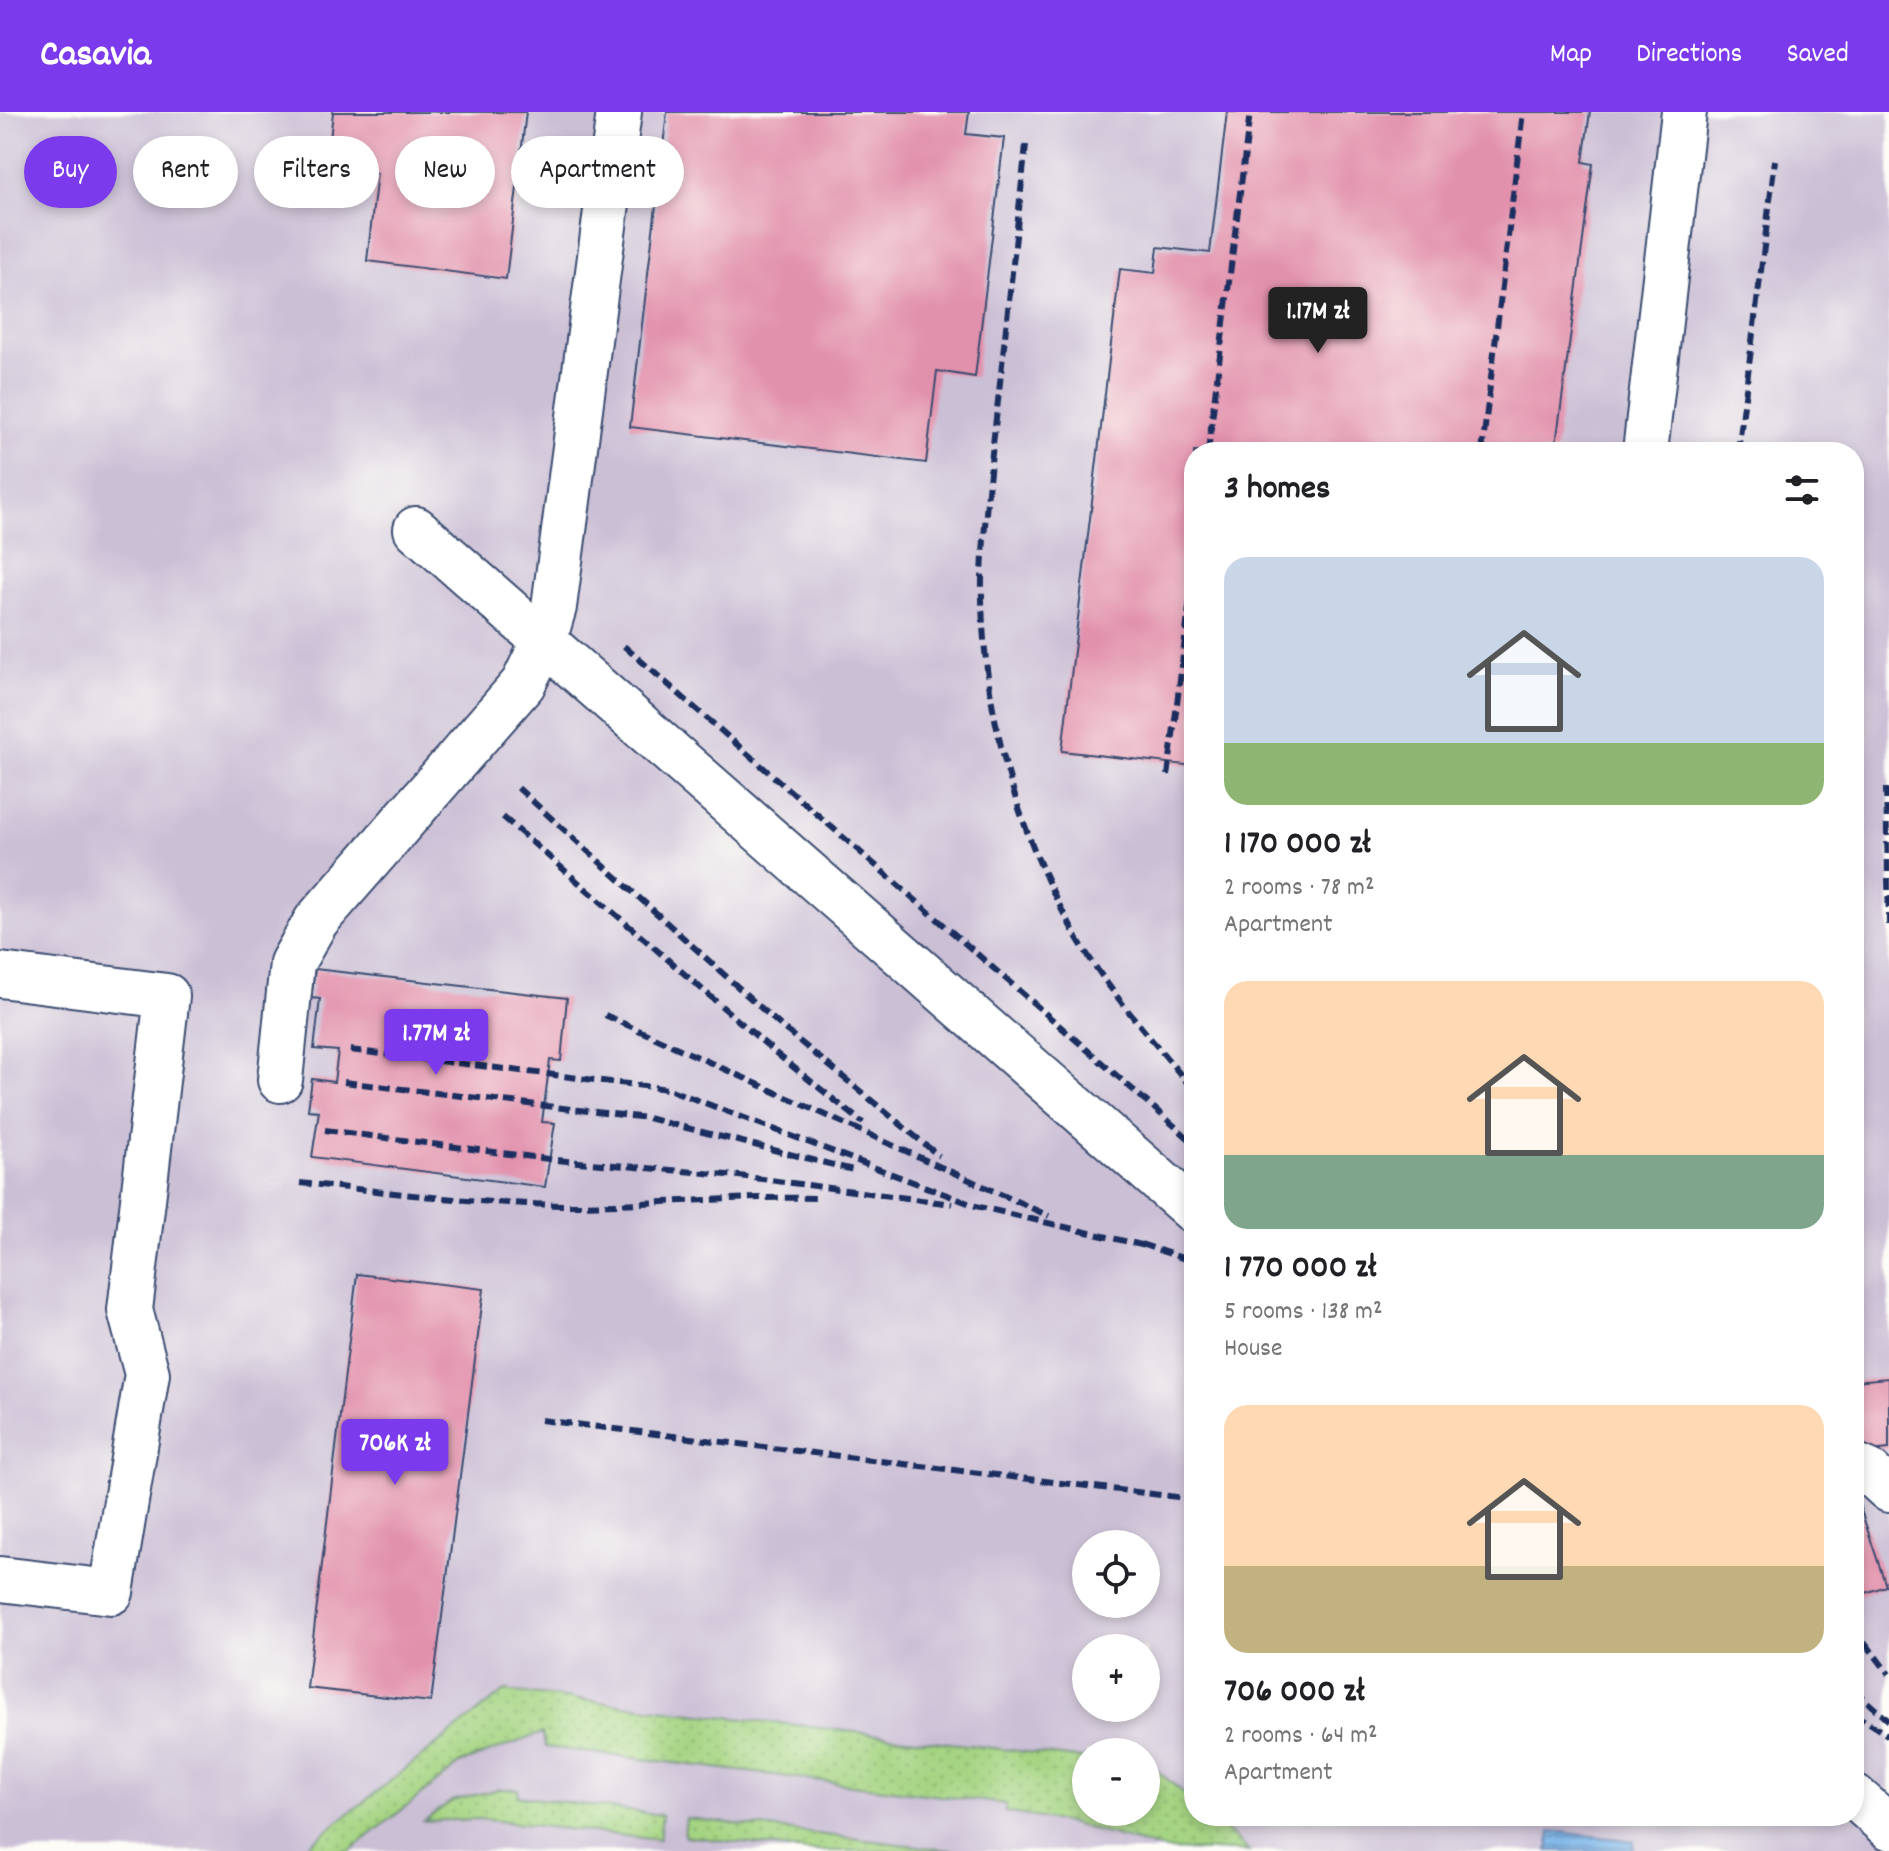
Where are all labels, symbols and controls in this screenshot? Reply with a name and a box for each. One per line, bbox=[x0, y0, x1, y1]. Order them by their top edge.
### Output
text: Casavia bbox=[40, 29, 151, 84]
text: Map bbox=[1550, 36, 1592, 76]
text: Directions bbox=[1636, 36, 1742, 76]
text: Saved bbox=[1786, 36, 1849, 76]
chip: Buy bbox=[24, 136, 117, 208]
chip: Rent bbox=[133, 136, 238, 208]
chip: Filters bbox=[254, 136, 379, 208]
chip: New bbox=[395, 136, 495, 208]
chip: Apartment bbox=[511, 136, 684, 208]
pin: 1.17M zł bbox=[1235, 287, 1401, 355]
text: 1.17M zł bbox=[1286, 294, 1350, 331]
text: 3 homes bbox=[1224, 466, 1330, 515]
icon: filters bbox=[1780, 468, 1824, 512]
icon: home bbox=[1452, 609, 1596, 753]
text: 1 170 000 zł bbox=[1224, 821, 1371, 870]
text: 2 rooms · 78 m² bbox=[1224, 870, 1374, 907]
text: Apartment bbox=[1224, 907, 1333, 944]
pin: 1.77M zł bbox=[353, 1009, 519, 1077]
text: 1.77M zł bbox=[402, 1016, 470, 1053]
icon: home bbox=[1452, 1033, 1596, 1177]
text: 1 770 000 zł bbox=[1224, 1245, 1377, 1294]
text: 5 rooms · 138 m² bbox=[1224, 1294, 1382, 1331]
text: House bbox=[1224, 1331, 1282, 1368]
pin: 706K zł bbox=[321, 1419, 469, 1487]
text: 706K zł bbox=[359, 1426, 431, 1463]
icon: home bbox=[1452, 1457, 1596, 1601]
map controls bbox=[1072, 1530, 1160, 1826]
button: locate bbox=[1072, 1530, 1160, 1618]
button: + bbox=[1072, 1634, 1160, 1722]
text: 706 000 zł bbox=[1224, 1669, 1365, 1718]
text: 2 rooms · 64 m² bbox=[1224, 1718, 1378, 1755]
button: − bbox=[1072, 1738, 1160, 1826]
text: Apartment bbox=[1224, 1755, 1333, 1792]

